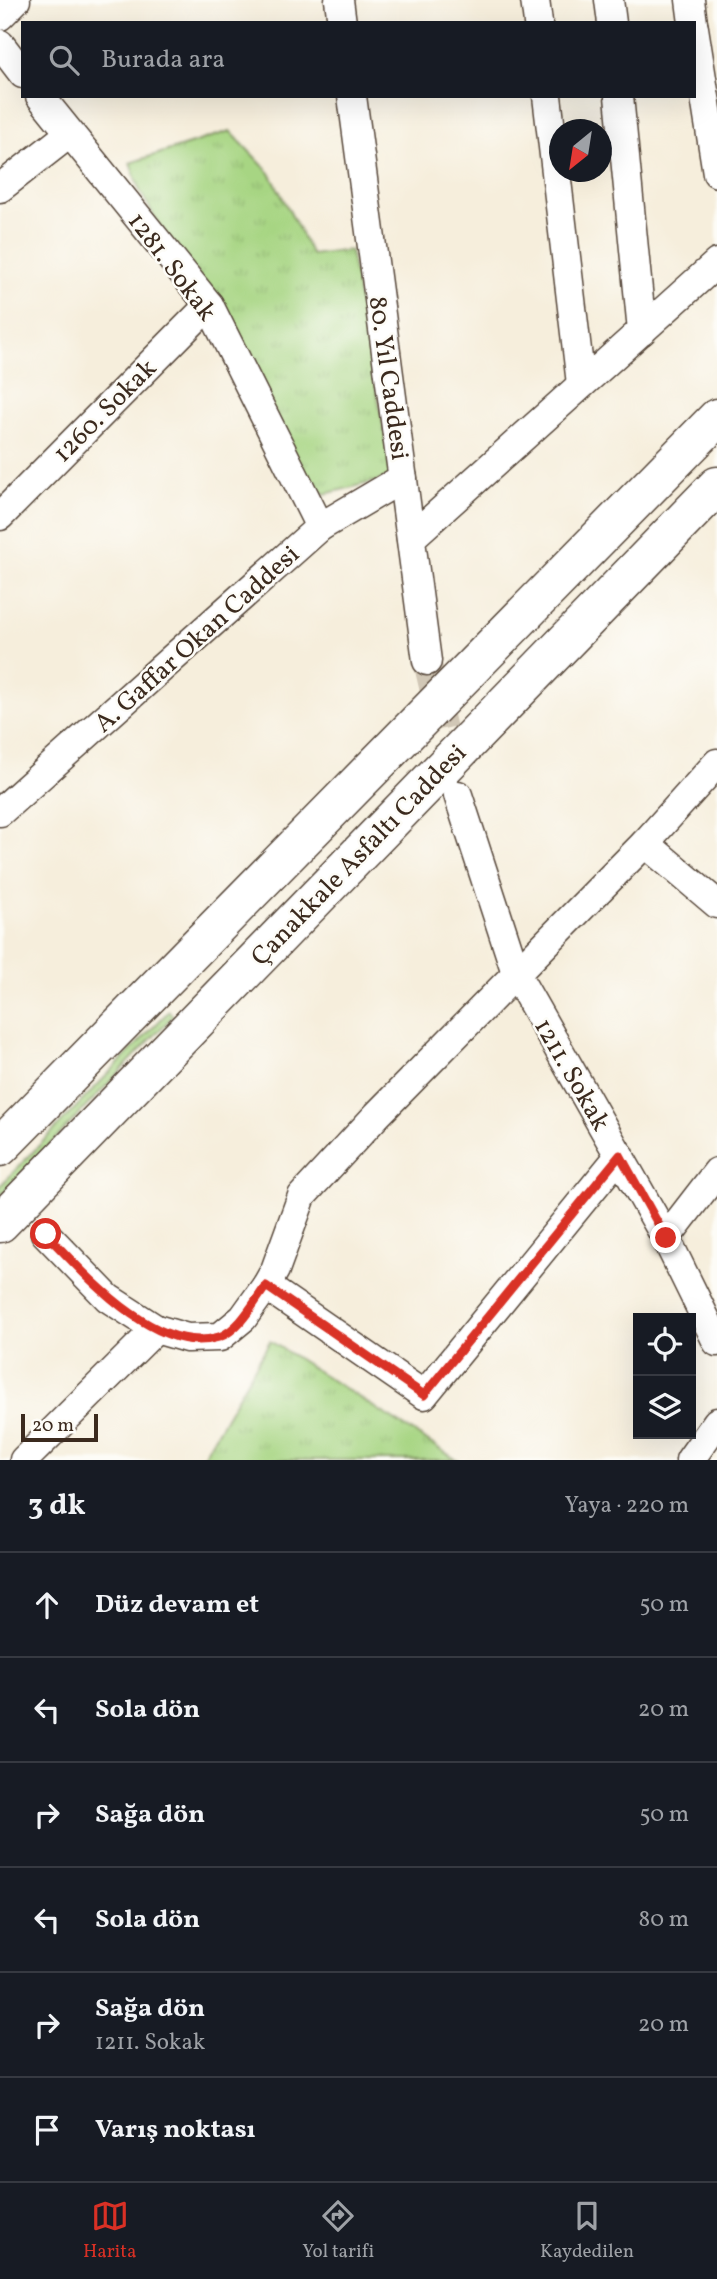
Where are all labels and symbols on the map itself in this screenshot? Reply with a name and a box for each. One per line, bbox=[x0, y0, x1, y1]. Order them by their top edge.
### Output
north arrow bbox=[549, 119, 612, 182]
street label: 1281. Sokak bbox=[119, 205, 224, 329]
street label: 80. Yıl Caddesi bbox=[359, 294, 417, 462]
street label: 1260. Sokak bbox=[46, 352, 165, 471]
street label: A. Gaffar Okan Caddesi bbox=[87, 537, 308, 742]
street label: Çanakkale Asfaltı Caddesi bbox=[243, 736, 475, 975]
street label: 1211. Sokak bbox=[524, 1012, 618, 1138]
route start bbox=[30, 1218, 61, 1249]
route end bbox=[650, 1222, 681, 1253]
scale bar bbox=[21, 1411, 98, 1443]

